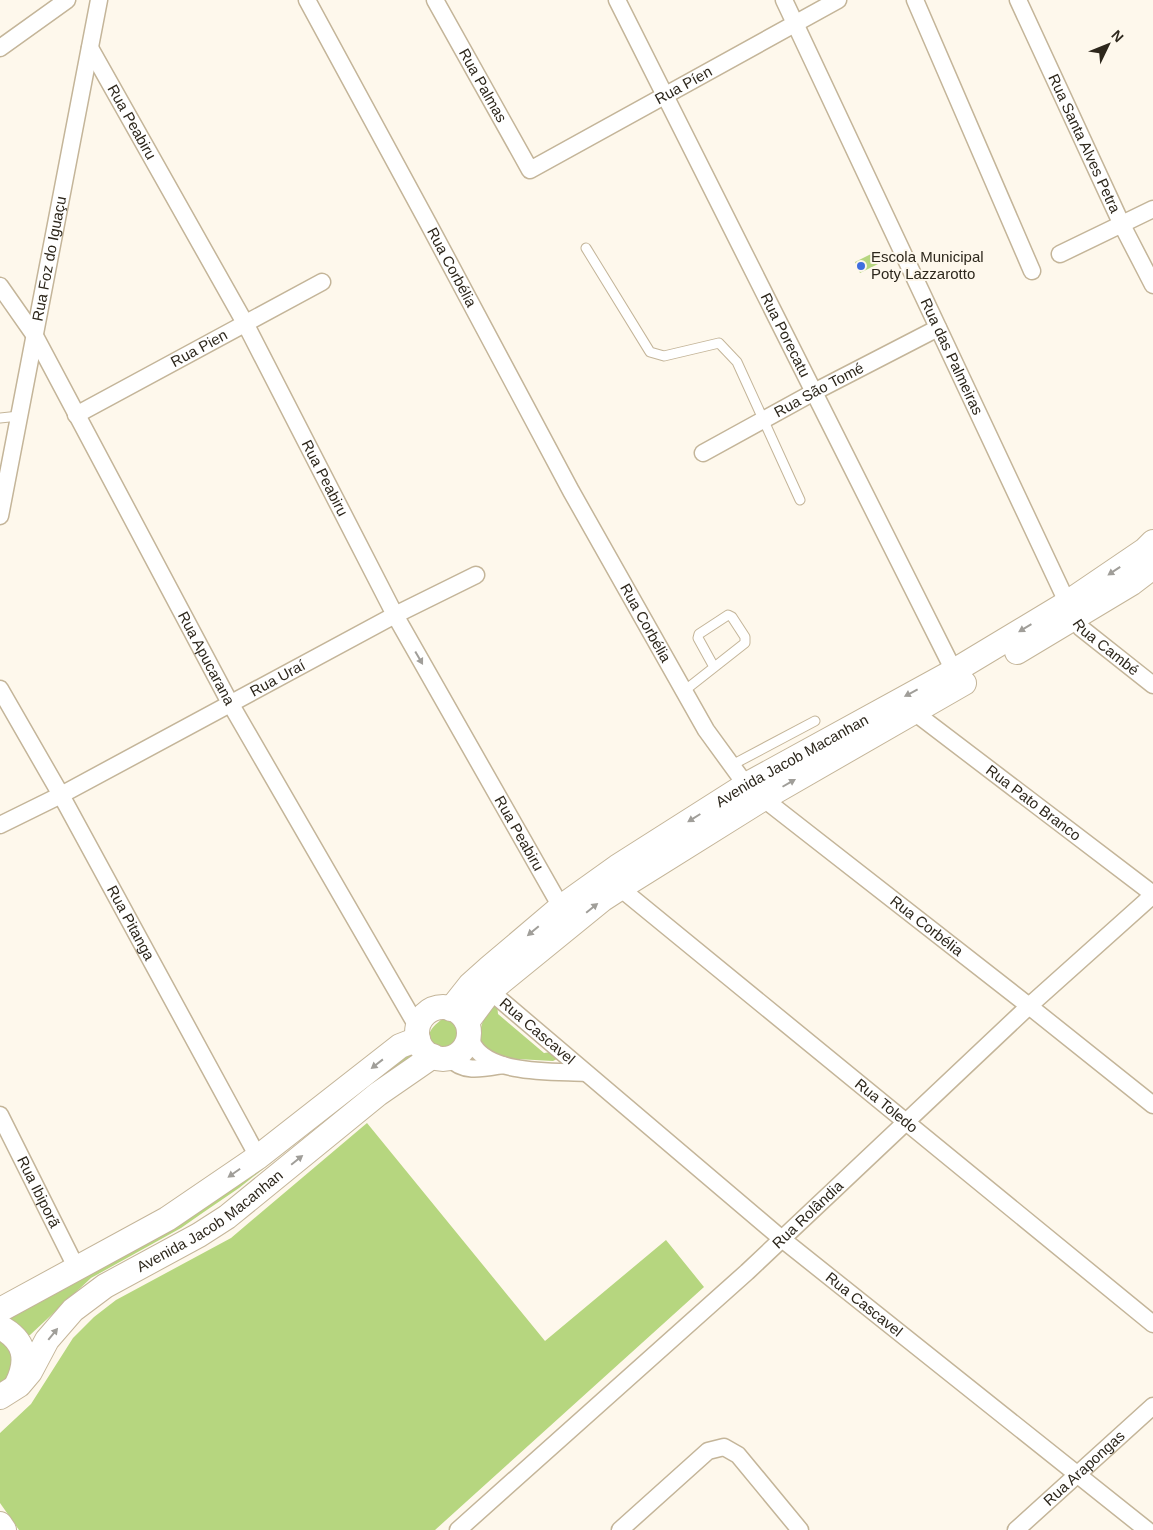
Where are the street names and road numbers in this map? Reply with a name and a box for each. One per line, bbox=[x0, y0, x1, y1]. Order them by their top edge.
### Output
street label: Rua Palmas bbox=[456, 45, 511, 125]
street label: Rua Píen bbox=[652, 62, 715, 107]
street label: Rua Santa Alves Petra bbox=[1045, 71, 1124, 216]
street label: Rua Peabiru bbox=[104, 81, 160, 162]
street label: Rua Foz do Iguaçu bbox=[29, 195, 69, 322]
street label: Rua Corbélia bbox=[424, 224, 481, 310]
street label: Rua Porecatu bbox=[758, 290, 814, 380]
street label: Rua das Palmeiras bbox=[917, 295, 987, 417]
street label: Rua Pien bbox=[168, 326, 230, 370]
street label: Rua São Tomé bbox=[771, 359, 866, 420]
street label: Rua Peabiru bbox=[298, 437, 352, 519]
street label: Rua Corbélia bbox=[617, 580, 675, 666]
street label: Rua Apucarana bbox=[175, 608, 239, 708]
street label: Rua Cambé bbox=[1069, 616, 1142, 678]
street label: Rua Uraí bbox=[247, 656, 309, 700]
street label: Avenida Jacob Macanhan bbox=[712, 711, 871, 810]
street label: Rua Pato Branco bbox=[983, 761, 1084, 844]
street label: Rua Peabiru bbox=[492, 793, 548, 873]
street label: Rua Pitanga bbox=[104, 882, 159, 964]
street label: Rua Corbélia bbox=[887, 892, 967, 960]
street label: Rua Cascavel bbox=[496, 994, 579, 1067]
street label: Rua Toledo bbox=[852, 1075, 921, 1136]
street label: Rua Ibiporã bbox=[14, 1153, 64, 1231]
street label: Avenida Jacob Macanhan bbox=[134, 1166, 286, 1275]
street label: Rua Rolândia bbox=[769, 1176, 847, 1252]
street label: Rua Cascavel bbox=[823, 1268, 906, 1340]
street label: Rua Arapongas bbox=[1040, 1427, 1128, 1509]

